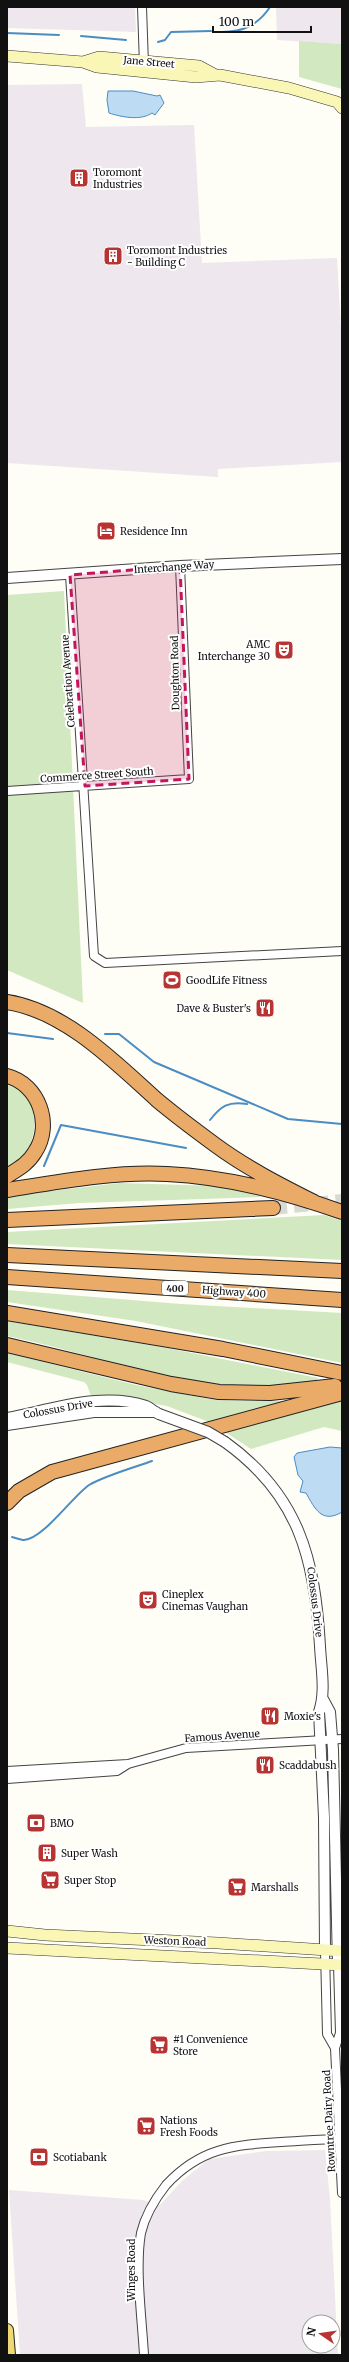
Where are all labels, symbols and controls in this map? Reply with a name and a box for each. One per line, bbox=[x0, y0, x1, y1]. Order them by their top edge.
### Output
scale bar bbox=[213, 8, 311, 34]
text: 100 m bbox=[219, 14, 254, 29]
street label: Jane Street bbox=[122, 53, 175, 71]
place label: Toromont Industries bbox=[93, 166, 142, 191]
building icon: Toromont Industries bbox=[68, 167, 90, 189]
place label: Toromont Industries - Building C bbox=[127, 244, 227, 269]
building icon: Toromont Industries - Building C bbox=[102, 245, 124, 267]
hotel icon: Residence Inn bbox=[95, 520, 117, 542]
place label: Residence Inn bbox=[120, 525, 188, 538]
street label: Interchange Way bbox=[133, 558, 215, 576]
street label: Celebration Avenue bbox=[58, 634, 78, 728]
street label: Doughton Road bbox=[168, 635, 182, 711]
place label: AMC Interchange 30 bbox=[198, 638, 270, 663]
theatre icon: AMC Interchange 30 bbox=[273, 639, 295, 661]
street label: Commerce Street South bbox=[40, 765, 154, 785]
sports icon: GoodLife Fitness bbox=[161, 969, 183, 991]
place label: GoodLife Fitness bbox=[186, 974, 267, 987]
restaurant icon: Dave & Buster's bbox=[254, 997, 276, 1019]
place label: Dave & Buster's bbox=[177, 1002, 251, 1015]
road number: 400 bbox=[162, 1281, 188, 1295]
street label: Highway 400 bbox=[201, 1283, 267, 1301]
street label: Colossus Drive bbox=[22, 1396, 94, 1422]
street label: Colossus Drive bbox=[304, 1566, 326, 1638]
place label: Cineplex Cinemas Vaughan bbox=[162, 1588, 248, 1613]
theatre icon: Cineplex Cinemas Vaughan bbox=[137, 1589, 159, 1611]
restaurant icon: Moxie's bbox=[259, 1705, 281, 1727]
place label: Moxie's bbox=[284, 1710, 321, 1723]
street label: Famous Avenue bbox=[184, 1727, 260, 1745]
restaurant icon: Scaddabush bbox=[254, 1754, 276, 1776]
place label: Scaddabush bbox=[279, 1759, 337, 1772]
bank icon: BMO bbox=[25, 1812, 47, 1834]
place label: BMO bbox=[50, 1817, 74, 1830]
building icon: Super Wash bbox=[36, 1842, 58, 1864]
place label: Super Wash bbox=[61, 1847, 118, 1860]
supermarket icon: Super Stop bbox=[39, 1869, 61, 1891]
place label: Super Stop bbox=[64, 1874, 116, 1887]
supermarket icon: Marshalls bbox=[226, 1876, 248, 1898]
place label: Marshalls bbox=[251, 1881, 299, 1894]
street label: Weston Road bbox=[143, 1933, 206, 1949]
place label: #1 Convenience Store bbox=[173, 2033, 248, 2058]
supermarket icon: #1 Convenience Store bbox=[148, 2034, 170, 2056]
street label: Rowntree Dairy Road bbox=[320, 2070, 338, 2172]
place label: Nations Fresh Foods bbox=[160, 2114, 218, 2139]
supermarket icon: Nations Fresh Foods bbox=[135, 2115, 157, 2137]
bank icon: Scotiabank bbox=[28, 2146, 50, 2168]
place label: Scotiabank bbox=[53, 2151, 107, 2164]
street label: Winges Road bbox=[125, 2239, 138, 2302]
north arrow bbox=[301, 2314, 341, 2354]
text: N bbox=[303, 2326, 319, 2338]

